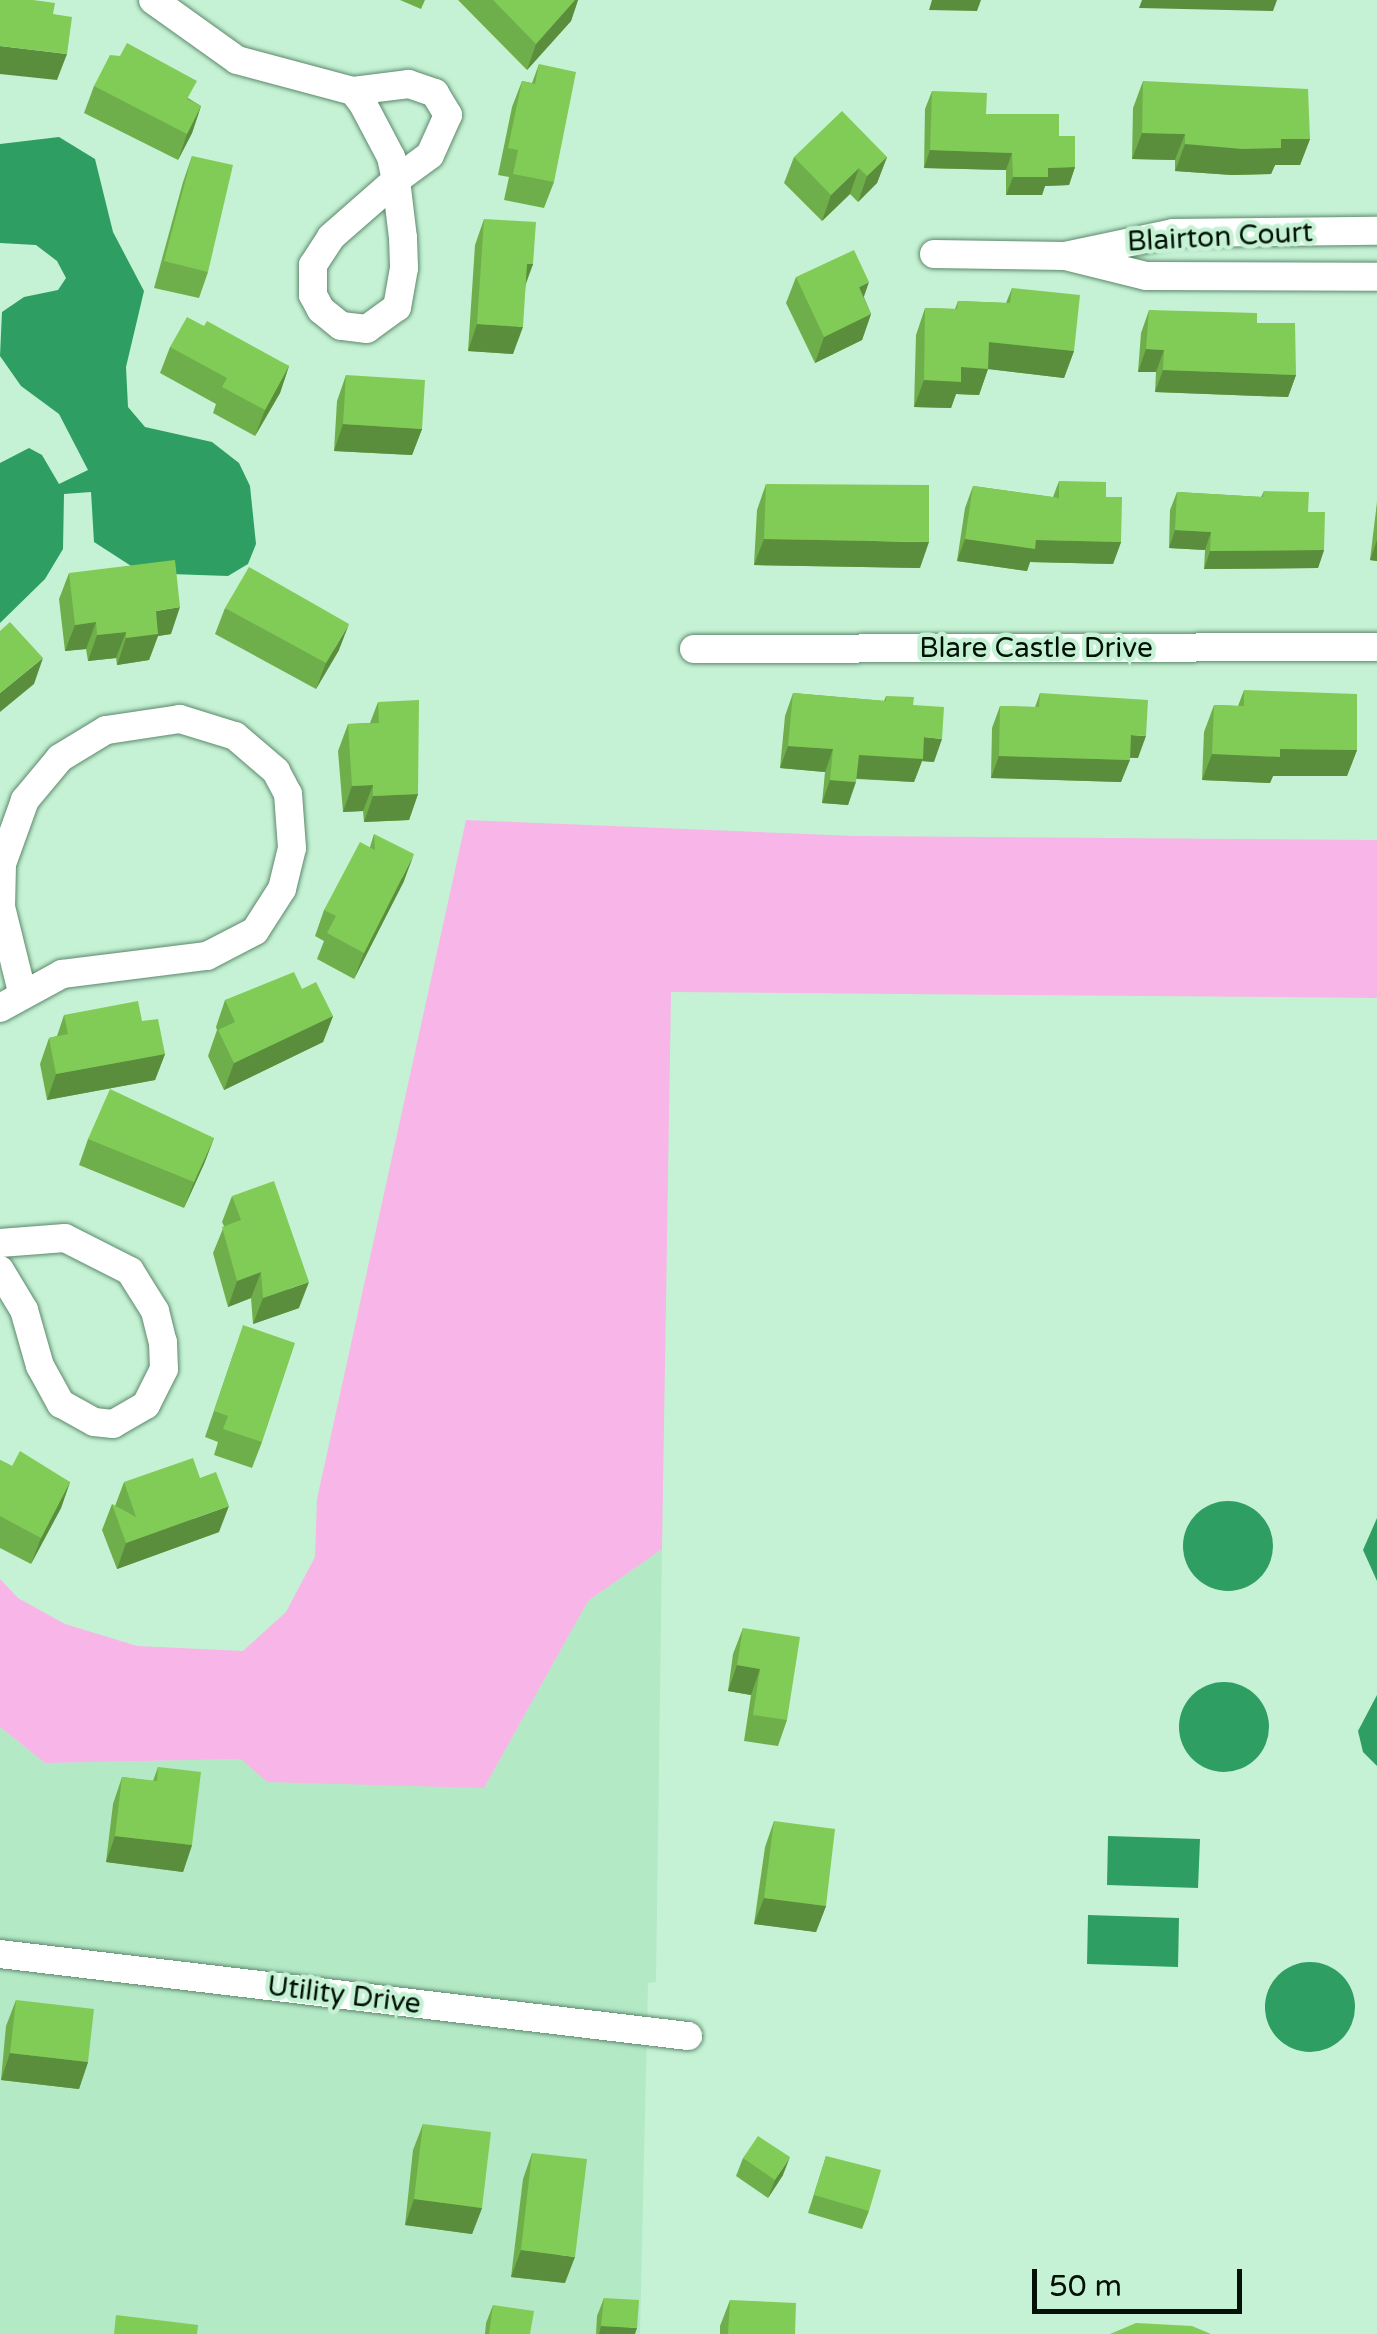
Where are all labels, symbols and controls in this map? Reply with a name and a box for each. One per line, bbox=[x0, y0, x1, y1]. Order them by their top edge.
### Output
street label: Blairton Court bbox=[1126, 215, 1314, 259]
street label: Blare Castle Drive bbox=[919, 631, 1153, 665]
street label: Utility Drive bbox=[265, 1969, 423, 2021]
scale bar bbox=[1037, 2249, 1247, 2311]
text: 50 m bbox=[1049, 2268, 1122, 2305]

